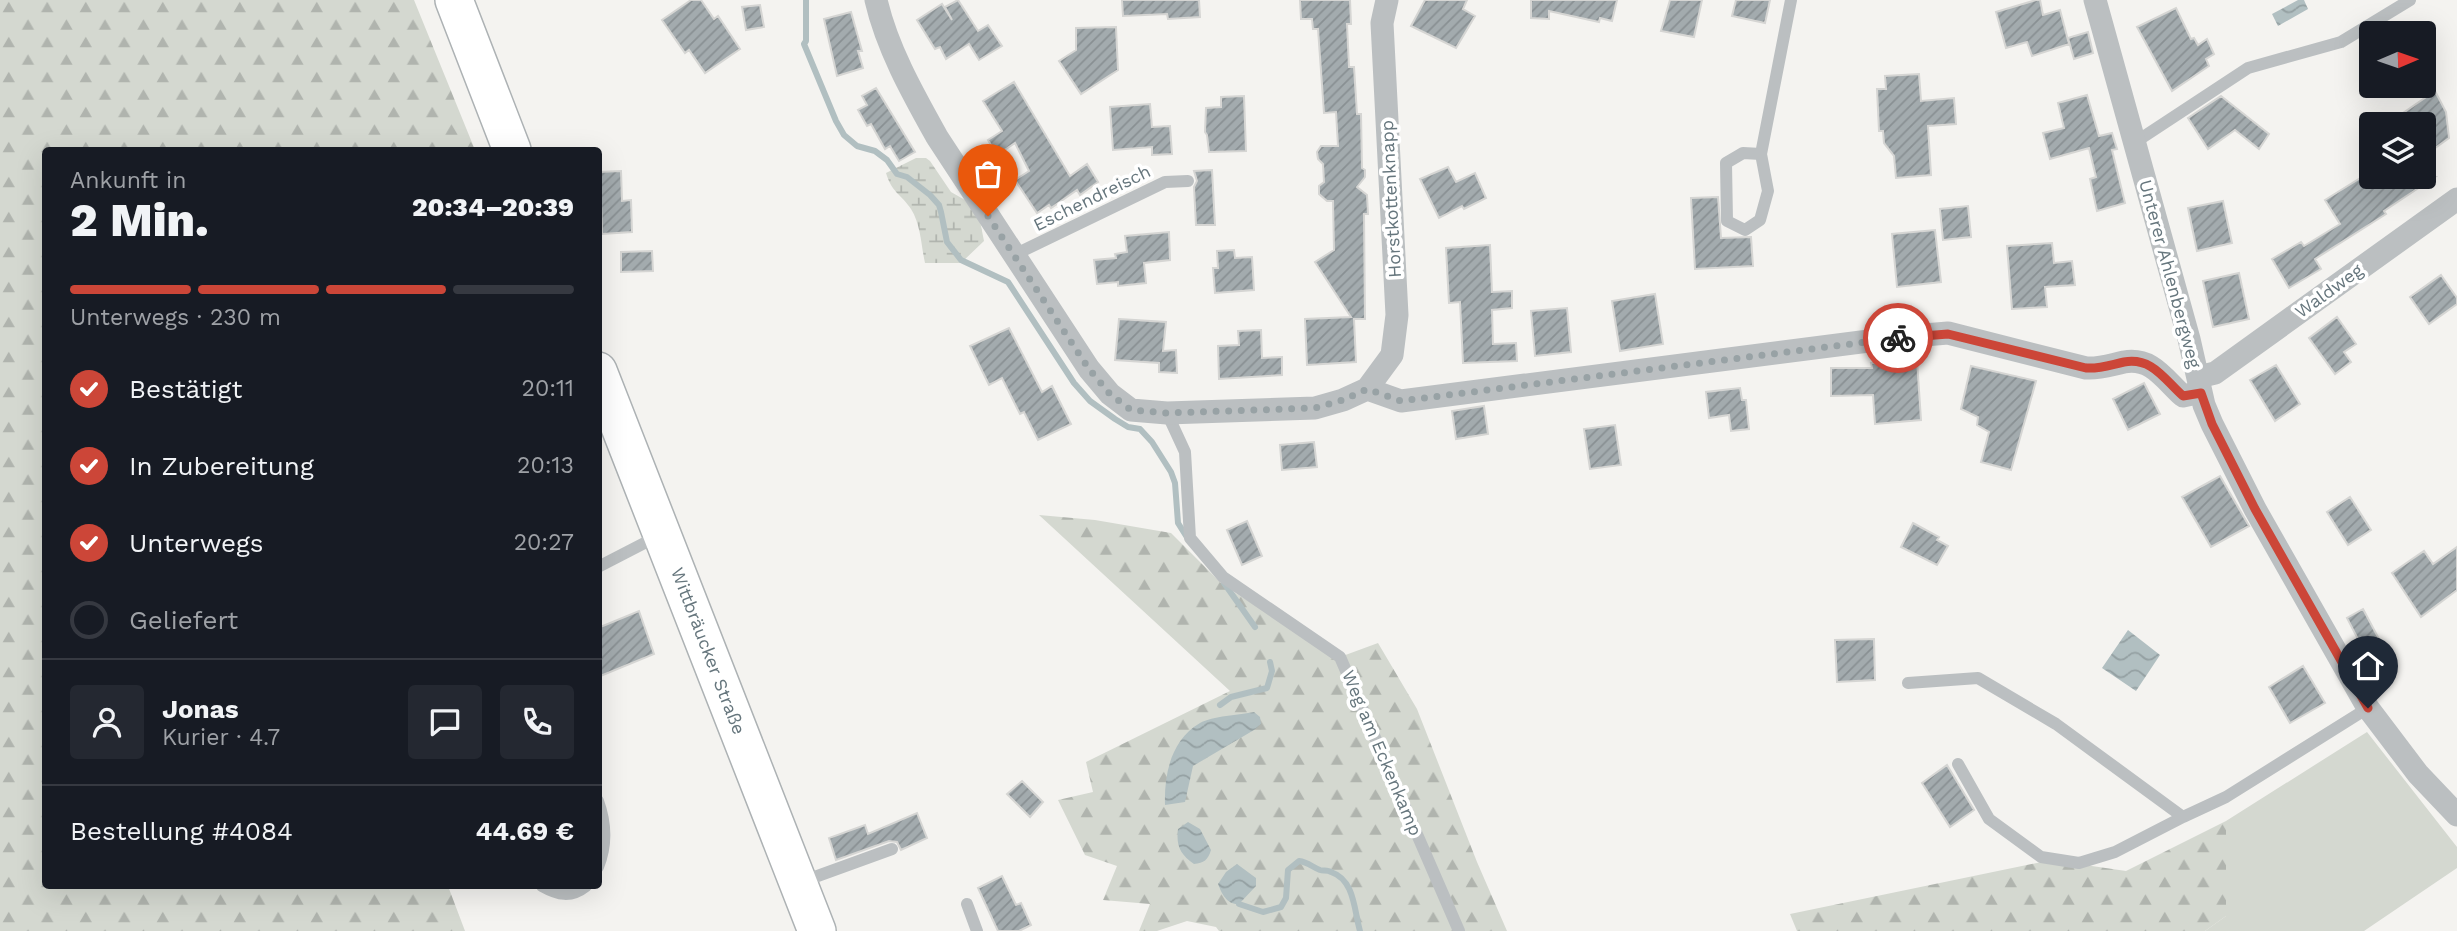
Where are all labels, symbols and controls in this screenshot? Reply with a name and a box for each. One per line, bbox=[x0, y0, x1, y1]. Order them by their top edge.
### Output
north arrow bbox=[2359, 21, 2436, 98]
map controls bbox=[2359, 21, 2436, 189]
button: layers bbox=[2359, 112, 2436, 189]
street label: Horstkottenknapp bbox=[1376, 120, 1405, 278]
pin bbox=[958, 144, 1018, 216]
icon: bag bbox=[969, 155, 1007, 193]
street label: Eschendreisch bbox=[1030, 160, 1154, 235]
text: Ankunft in bbox=[70, 167, 186, 194]
street label: Unterer Ahlenbergweg bbox=[2135, 177, 2206, 371]
text: 20:34–20:39 bbox=[412, 192, 574, 222]
text: 2 Min. bbox=[70, 193, 209, 247]
street label: Waldweg bbox=[2291, 259, 2367, 322]
courier bbox=[1863, 303, 1933, 373]
text: Unterwegs · 230 m bbox=[70, 304, 281, 331]
icon: bike bbox=[1879, 319, 1917, 357]
icon: check bbox=[70, 370, 108, 408]
text: Bestätigt bbox=[129, 374, 242, 404]
text: 20:11 bbox=[522, 375, 574, 402]
icon: check bbox=[70, 447, 108, 485]
text: In Zubereitung bbox=[129, 451, 314, 481]
text: 20:13 bbox=[517, 452, 574, 479]
icon: check bbox=[70, 524, 108, 562]
text: Unterwegs bbox=[129, 528, 264, 558]
text: 20:27 bbox=[514, 529, 574, 556]
street label: Wittbräucker Straße bbox=[667, 564, 750, 737]
text: Geliefert bbox=[129, 605, 238, 635]
pin bbox=[2338, 636, 2398, 708]
icon: home bbox=[2349, 647, 2387, 685]
street label: Weg am Eckenkamp bbox=[1338, 667, 1427, 839]
button: person bbox=[70, 685, 144, 759]
button: chat bbox=[408, 685, 482, 759]
button: phone bbox=[500, 685, 574, 759]
text: Jonas bbox=[162, 694, 239, 724]
text: Kurier · 4.7 bbox=[162, 724, 280, 751]
text: Bestellung #4084 bbox=[70, 816, 293, 846]
text: 44.69 € bbox=[475, 816, 574, 846]

